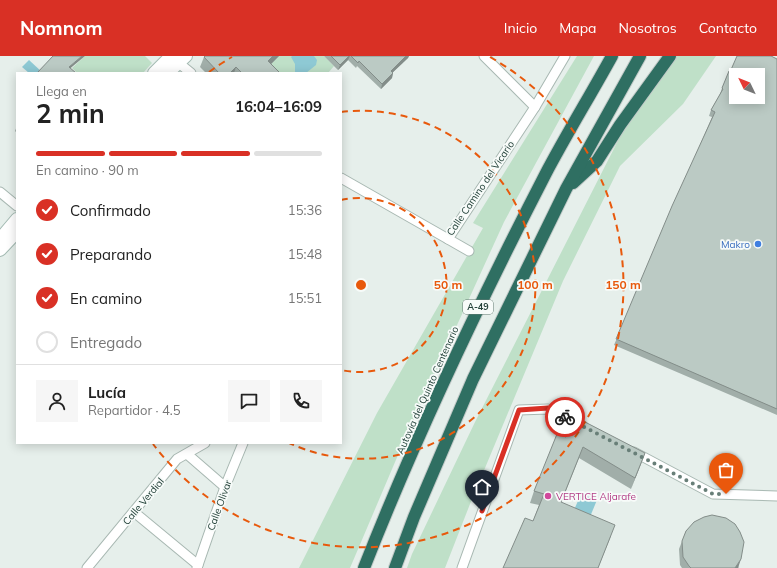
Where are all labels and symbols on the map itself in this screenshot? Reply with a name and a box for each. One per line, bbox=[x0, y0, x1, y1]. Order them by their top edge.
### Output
north arrow bbox=[729, 68, 765, 104]
street label: Calle Camino del Vicario bbox=[444, 138, 517, 238]
place label: Makro bbox=[721, 238, 750, 251]
marker: Makro bbox=[753, 239, 763, 249]
text: 50 m bbox=[434, 277, 462, 292]
text: 100 m bbox=[517, 277, 553, 292]
text: 150 m bbox=[605, 277, 641, 292]
centre of rings bbox=[354, 278, 368, 292]
road number: A-49 bbox=[463, 300, 493, 314]
street label: Autovía del Quinto Centenario bbox=[393, 324, 462, 456]
courier bbox=[545, 397, 585, 437]
pin bbox=[709, 453, 743, 494]
pin bbox=[465, 470, 499, 511]
street label: Calle Verdial bbox=[120, 475, 167, 528]
street label: Calle Olivar bbox=[204, 478, 235, 532]
place label: VERTICE Aljarafe bbox=[556, 490, 636, 503]
marker: VERTICE Aljarafe bbox=[543, 491, 553, 501]

